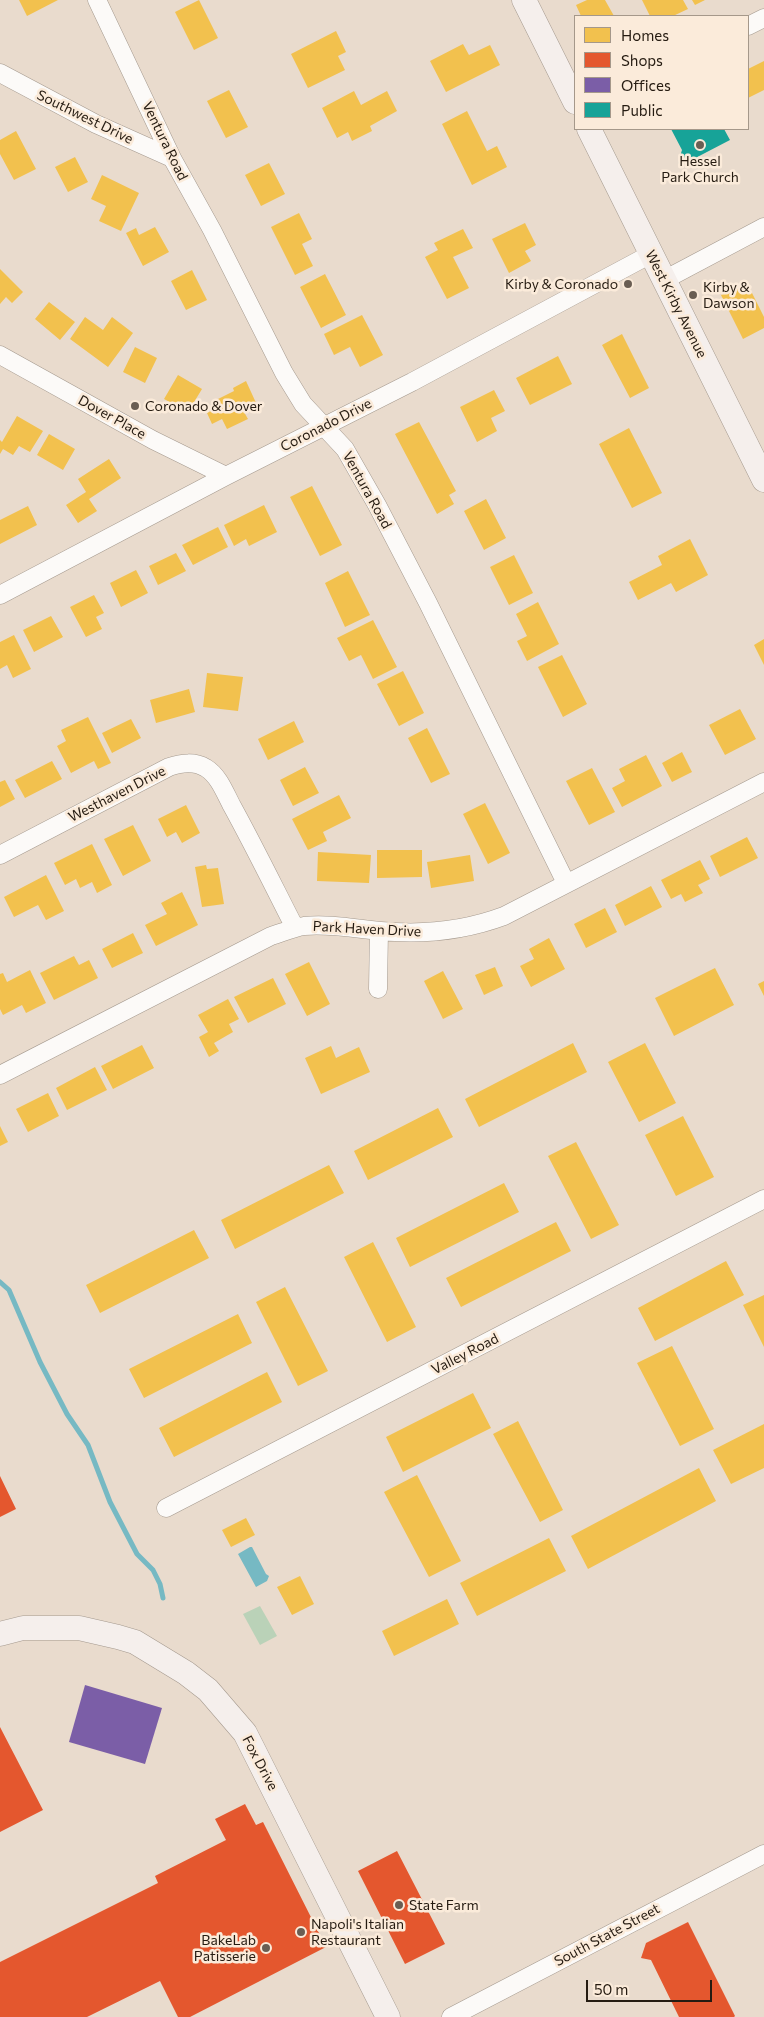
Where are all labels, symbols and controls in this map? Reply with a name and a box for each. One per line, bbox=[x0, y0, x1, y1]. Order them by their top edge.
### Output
legend bbox=[574, 15, 749, 130]
text: Homes bbox=[621, 26, 669, 44]
text: Shops bbox=[621, 51, 663, 69]
text: Offices bbox=[621, 76, 671, 94]
street label: Southwest Drive bbox=[34, 86, 136, 148]
street label: Ventura Road bbox=[139, 99, 191, 183]
text: Public bbox=[621, 101, 663, 119]
marker: Hessel Park Church bbox=[694, 139, 706, 151]
place label: Hessel Park Church bbox=[661, 153, 739, 186]
street label: West Kirby Avenue bbox=[642, 247, 710, 361]
place label: Kirby & Coronado bbox=[505, 276, 618, 292]
marker: Kirby & Coronado bbox=[622, 278, 634, 290]
place label: Kirby & Dawson bbox=[703, 279, 754, 312]
marker: Kirby & Dawson bbox=[687, 289, 699, 301]
street label: Dover Place bbox=[75, 391, 149, 443]
street label: Coronado Drive bbox=[278, 395, 374, 455]
place label: Coronado & Dover bbox=[145, 398, 262, 414]
marker: Coronado & Dover bbox=[129, 400, 141, 412]
street label: Ventura Road bbox=[339, 448, 395, 532]
street label: Westhaven Drive bbox=[66, 762, 168, 826]
street label: Park Haven Drive bbox=[312, 918, 422, 940]
street label: Valley Road bbox=[429, 1330, 501, 1378]
street label: Fox Drive bbox=[239, 1733, 281, 1793]
place label: State Farm bbox=[409, 1897, 479, 1913]
marker: State Farm bbox=[393, 1899, 405, 1911]
street label: South State Street bbox=[551, 1900, 663, 1970]
place label: Napoli's Italian Restaurant bbox=[311, 1916, 404, 1948]
marker: Napoli's Italian Restaurant bbox=[295, 1926, 307, 1938]
place label: BakeLab Patisserie bbox=[194, 1932, 256, 1964]
marker: BakeLab Patisserie bbox=[260, 1942, 272, 1954]
scale bar bbox=[589, 1970, 715, 2002]
text: 50 m bbox=[594, 1980, 628, 1998]

